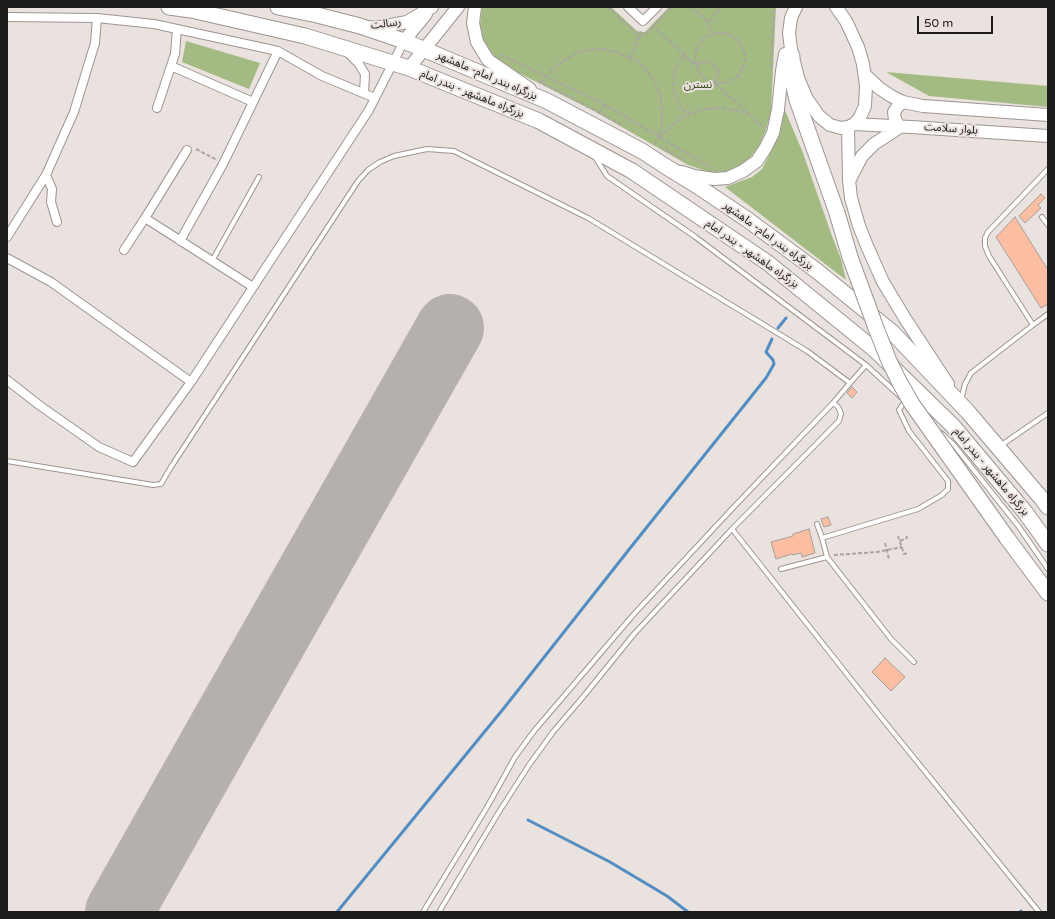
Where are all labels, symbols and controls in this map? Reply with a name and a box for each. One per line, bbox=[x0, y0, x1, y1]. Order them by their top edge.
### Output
scale bar bbox=[919, 8, 995, 34]
street label: رسالت bbox=[370, 16, 402, 32]
text: 50 m bbox=[924, 16, 953, 30]
street label: بزرگراه بندر امام- ماهشهر bbox=[435, 49, 539, 103]
street label: بزرگراه ماهشهر - بندر امام bbox=[418, 67, 526, 121]
park label: نسترن bbox=[684, 78, 712, 92]
street label: بلوار سلامت bbox=[924, 121, 978, 137]
street label: بزرگراه بندر امام- ماهشهر bbox=[721, 199, 815, 273]
street label: بزرگراه ماهشهر - بندر امام bbox=[703, 217, 801, 291]
street label: بزرگراه ماهشهر - بندر امام bbox=[950, 425, 1032, 519]

